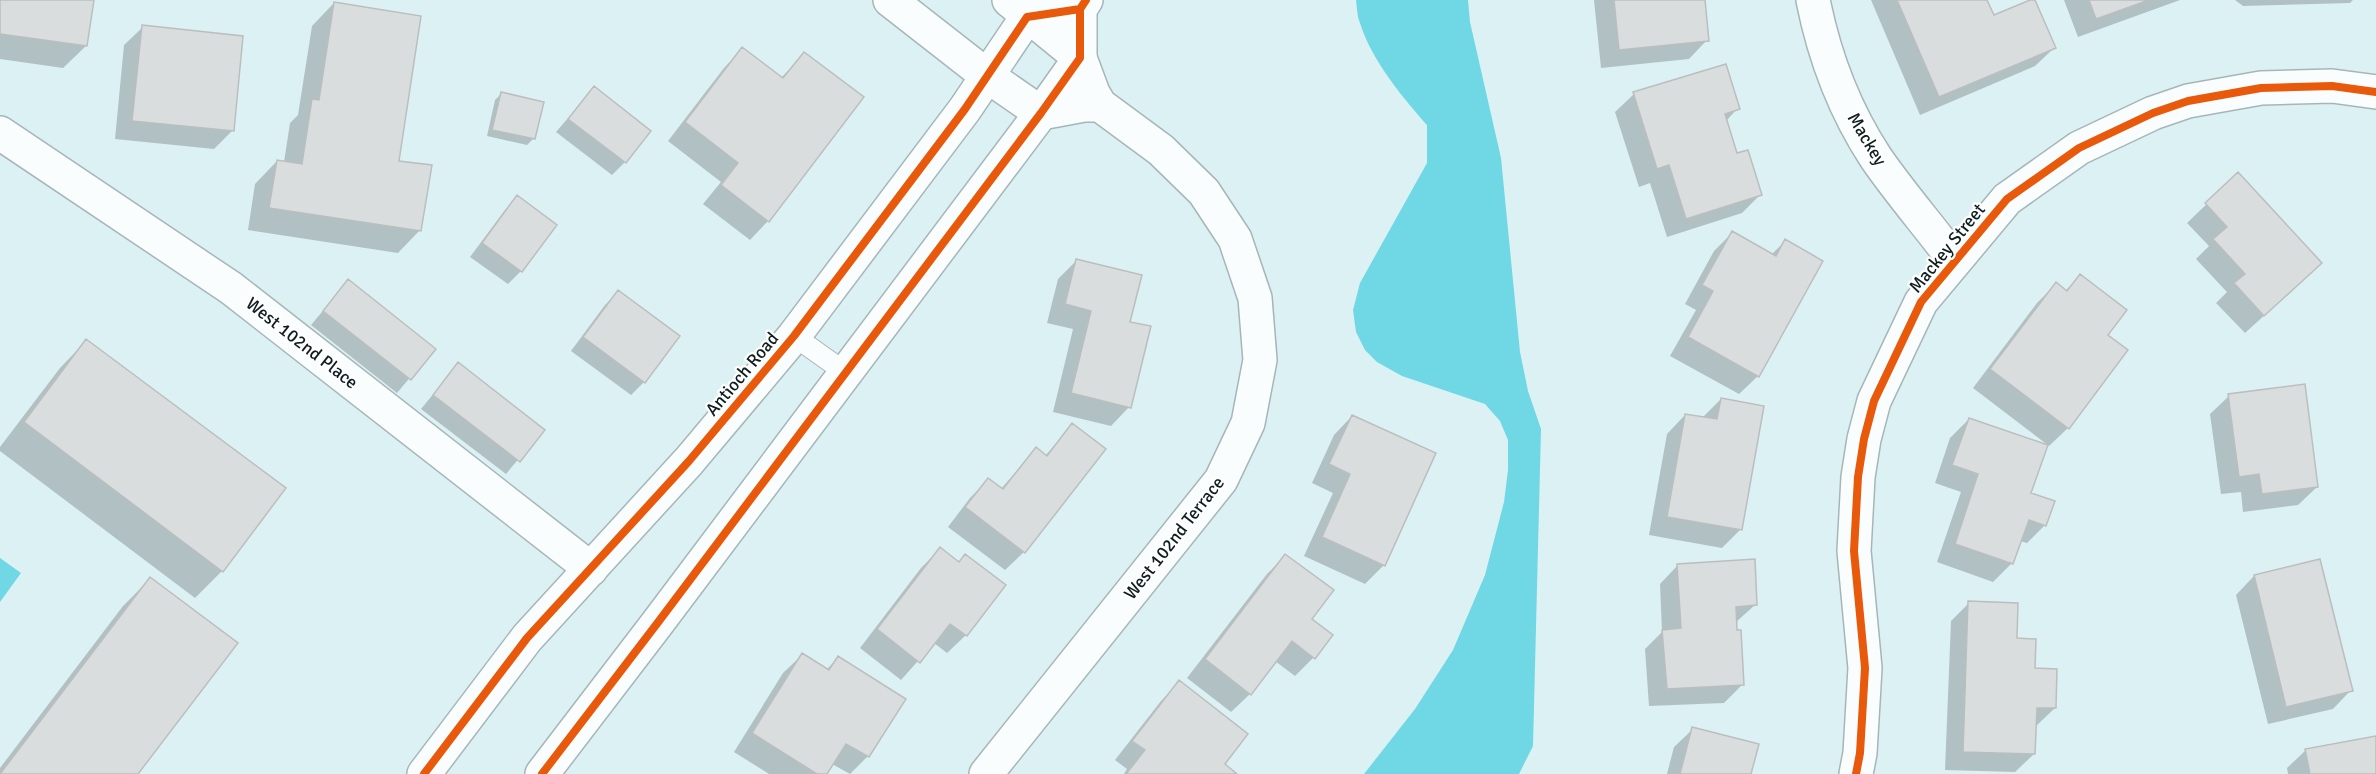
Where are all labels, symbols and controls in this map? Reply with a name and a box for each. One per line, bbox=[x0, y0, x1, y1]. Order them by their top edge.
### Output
street label: Mackey bbox=[1843, 108, 1892, 170]
street label: Mackey Street bbox=[1904, 199, 1990, 297]
street label: West 102nd Place bbox=[242, 292, 362, 394]
street label: Antioch Road bbox=[701, 328, 783, 420]
street label: West 102nd Terrace bbox=[1119, 472, 1229, 604]

